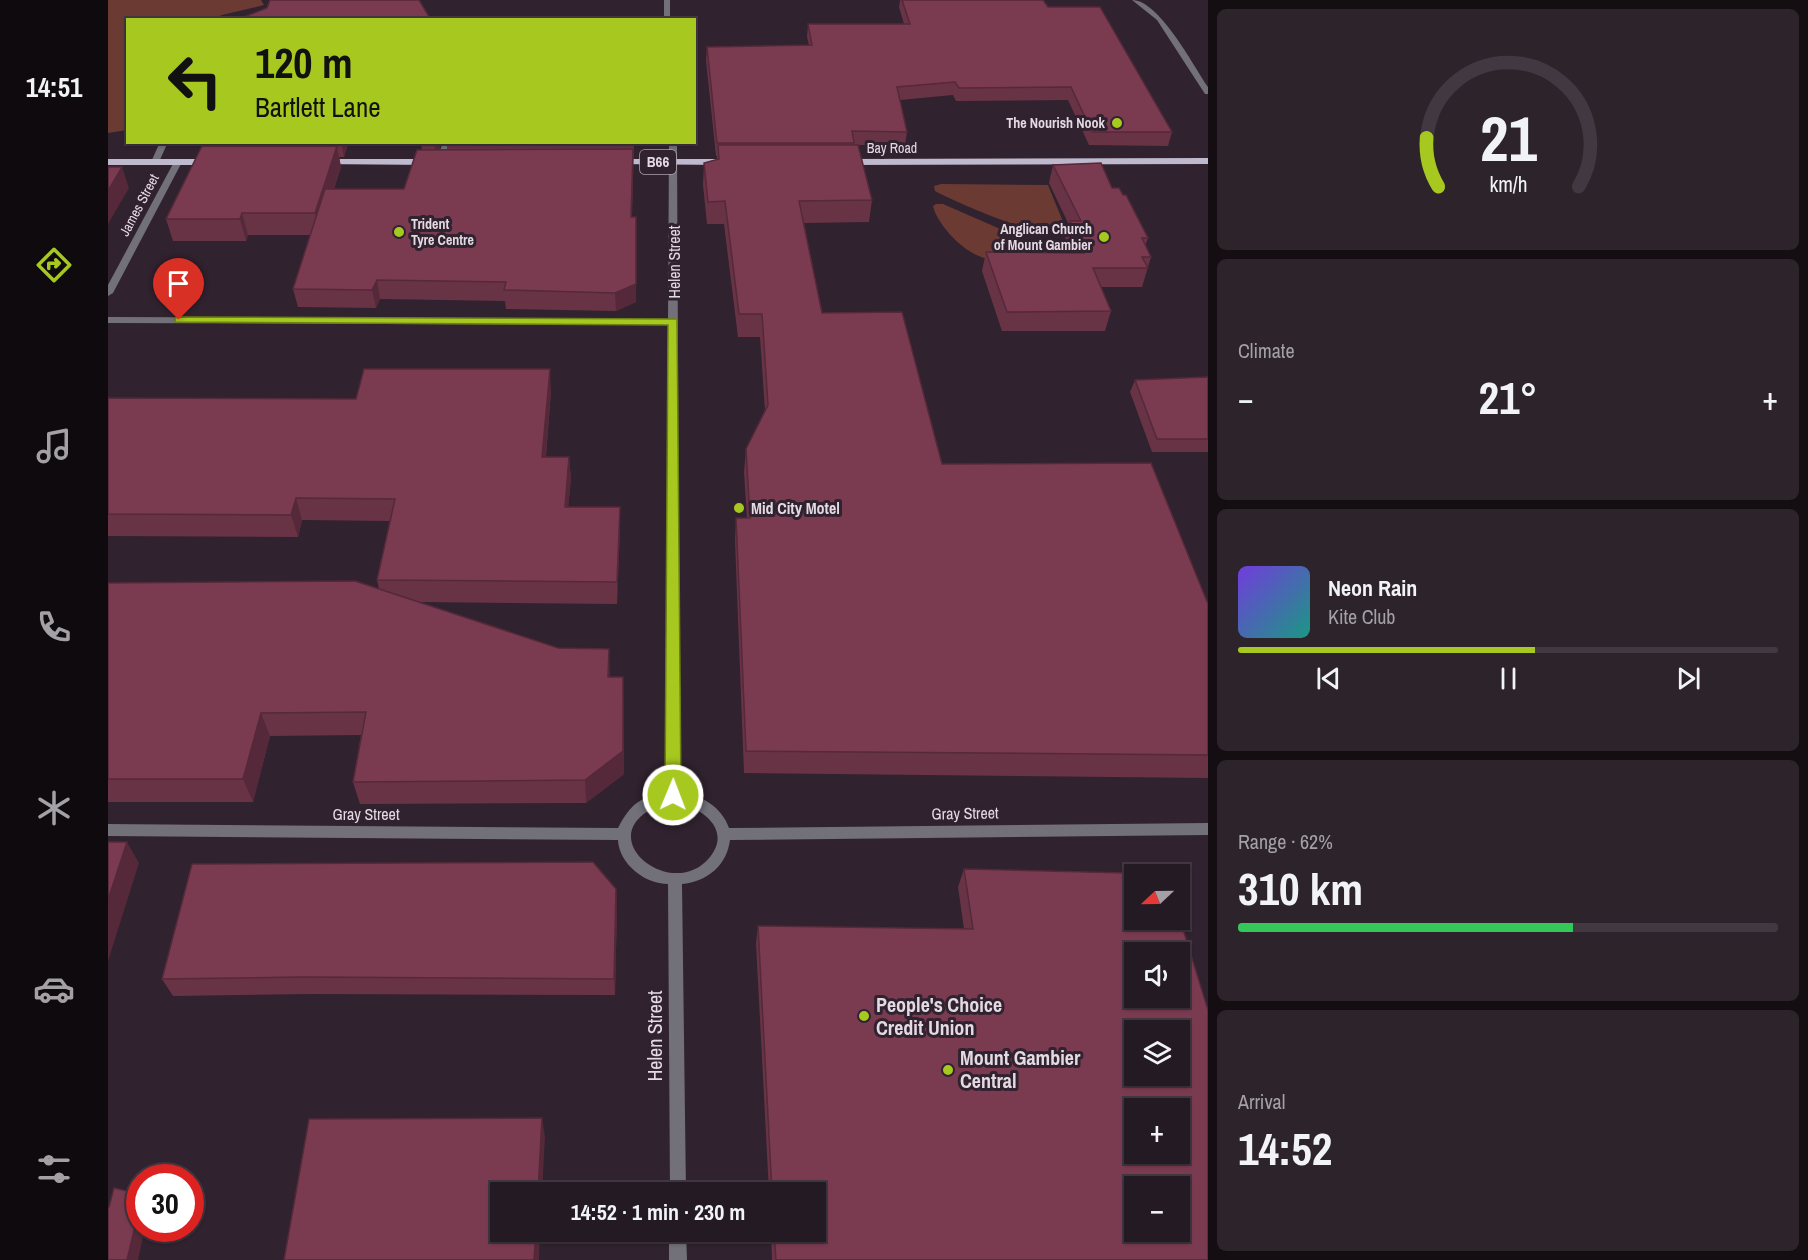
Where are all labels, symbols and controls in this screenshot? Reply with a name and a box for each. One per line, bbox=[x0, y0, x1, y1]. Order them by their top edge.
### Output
text: 120 m bbox=[255, 35, 353, 91]
icon: left bbox=[156, 42, 234, 120]
text: 14:51 bbox=[26, 69, 82, 105]
text: Bartlett Lane bbox=[255, 89, 381, 125]
text: 21 bbox=[1480, 96, 1537, 180]
place label: The Nourish Nook bbox=[1006, 114, 1106, 132]
marker: The Nourish Nook bbox=[1110, 116, 1124, 130]
street label: Bay Road bbox=[867, 139, 917, 157]
road number: B66 bbox=[640, 150, 676, 174]
text: km/h bbox=[1489, 170, 1527, 199]
street label: James Street bbox=[115, 171, 163, 239]
place label: Trident Tyre Centre bbox=[411, 215, 474, 249]
place label: Anglican Church of Mount Gambier bbox=[994, 220, 1093, 254]
marker: Trident Tyre Centre bbox=[392, 225, 406, 239]
street label: Helen Street bbox=[663, 225, 685, 298]
marker: Anglican Church of Mount Gambier bbox=[1097, 230, 1111, 244]
icon: directions bbox=[33, 244, 75, 286]
pin bbox=[153, 258, 204, 320]
icon: arrive bbox=[162, 267, 195, 300]
text: Climate bbox=[1238, 337, 1295, 364]
text: 21° bbox=[1478, 367, 1538, 428]
text: − bbox=[1238, 376, 1254, 420]
text: + bbox=[1762, 376, 1778, 420]
icon: music bbox=[33, 425, 75, 467]
place label: Mid City Motel bbox=[751, 497, 840, 519]
marker: Mid City Motel bbox=[732, 501, 746, 515]
text: Neon Rain bbox=[1328, 573, 1417, 603]
text: Kite Club bbox=[1328, 603, 1395, 630]
icon: phone bbox=[33, 606, 75, 648]
icon: previous bbox=[1312, 662, 1345, 695]
icon: pause bbox=[1492, 662, 1525, 695]
icon: next bbox=[1672, 662, 1705, 695]
position arrow bbox=[641, 763, 705, 827]
icon: climate bbox=[33, 787, 75, 829]
street label: Gray Street bbox=[931, 801, 999, 825]
street label: Gray Street bbox=[332, 803, 400, 825]
text: Range · 62% bbox=[1238, 828, 1333, 855]
text: 310 km bbox=[1238, 858, 1363, 919]
north arrow bbox=[1124, 864, 1190, 930]
map controls bbox=[1124, 864, 1190, 1242]
button: sound bbox=[1124, 942, 1190, 1008]
icon: car bbox=[33, 968, 75, 1010]
street label: Helen Street bbox=[641, 990, 668, 1082]
place label: People's Choice Credit Union bbox=[876, 991, 1002, 1041]
marker: People's Choice Credit Union bbox=[857, 1009, 871, 1023]
button: layers bbox=[1124, 1020, 1190, 1086]
place label: Mount Gambier Central bbox=[960, 1044, 1081, 1094]
marker: Mount Gambier Central bbox=[941, 1063, 955, 1077]
text: Arrival bbox=[1238, 1088, 1285, 1115]
button: + bbox=[1124, 1098, 1190, 1164]
text: 14:52 bbox=[1238, 1118, 1332, 1179]
icon: filters bbox=[33, 1148, 75, 1190]
speed limit sign: 30 bbox=[126, 1164, 204, 1242]
button: − bbox=[1124, 1176, 1190, 1242]
text: 14:52 · 1 min · 230 m bbox=[571, 1197, 745, 1227]

